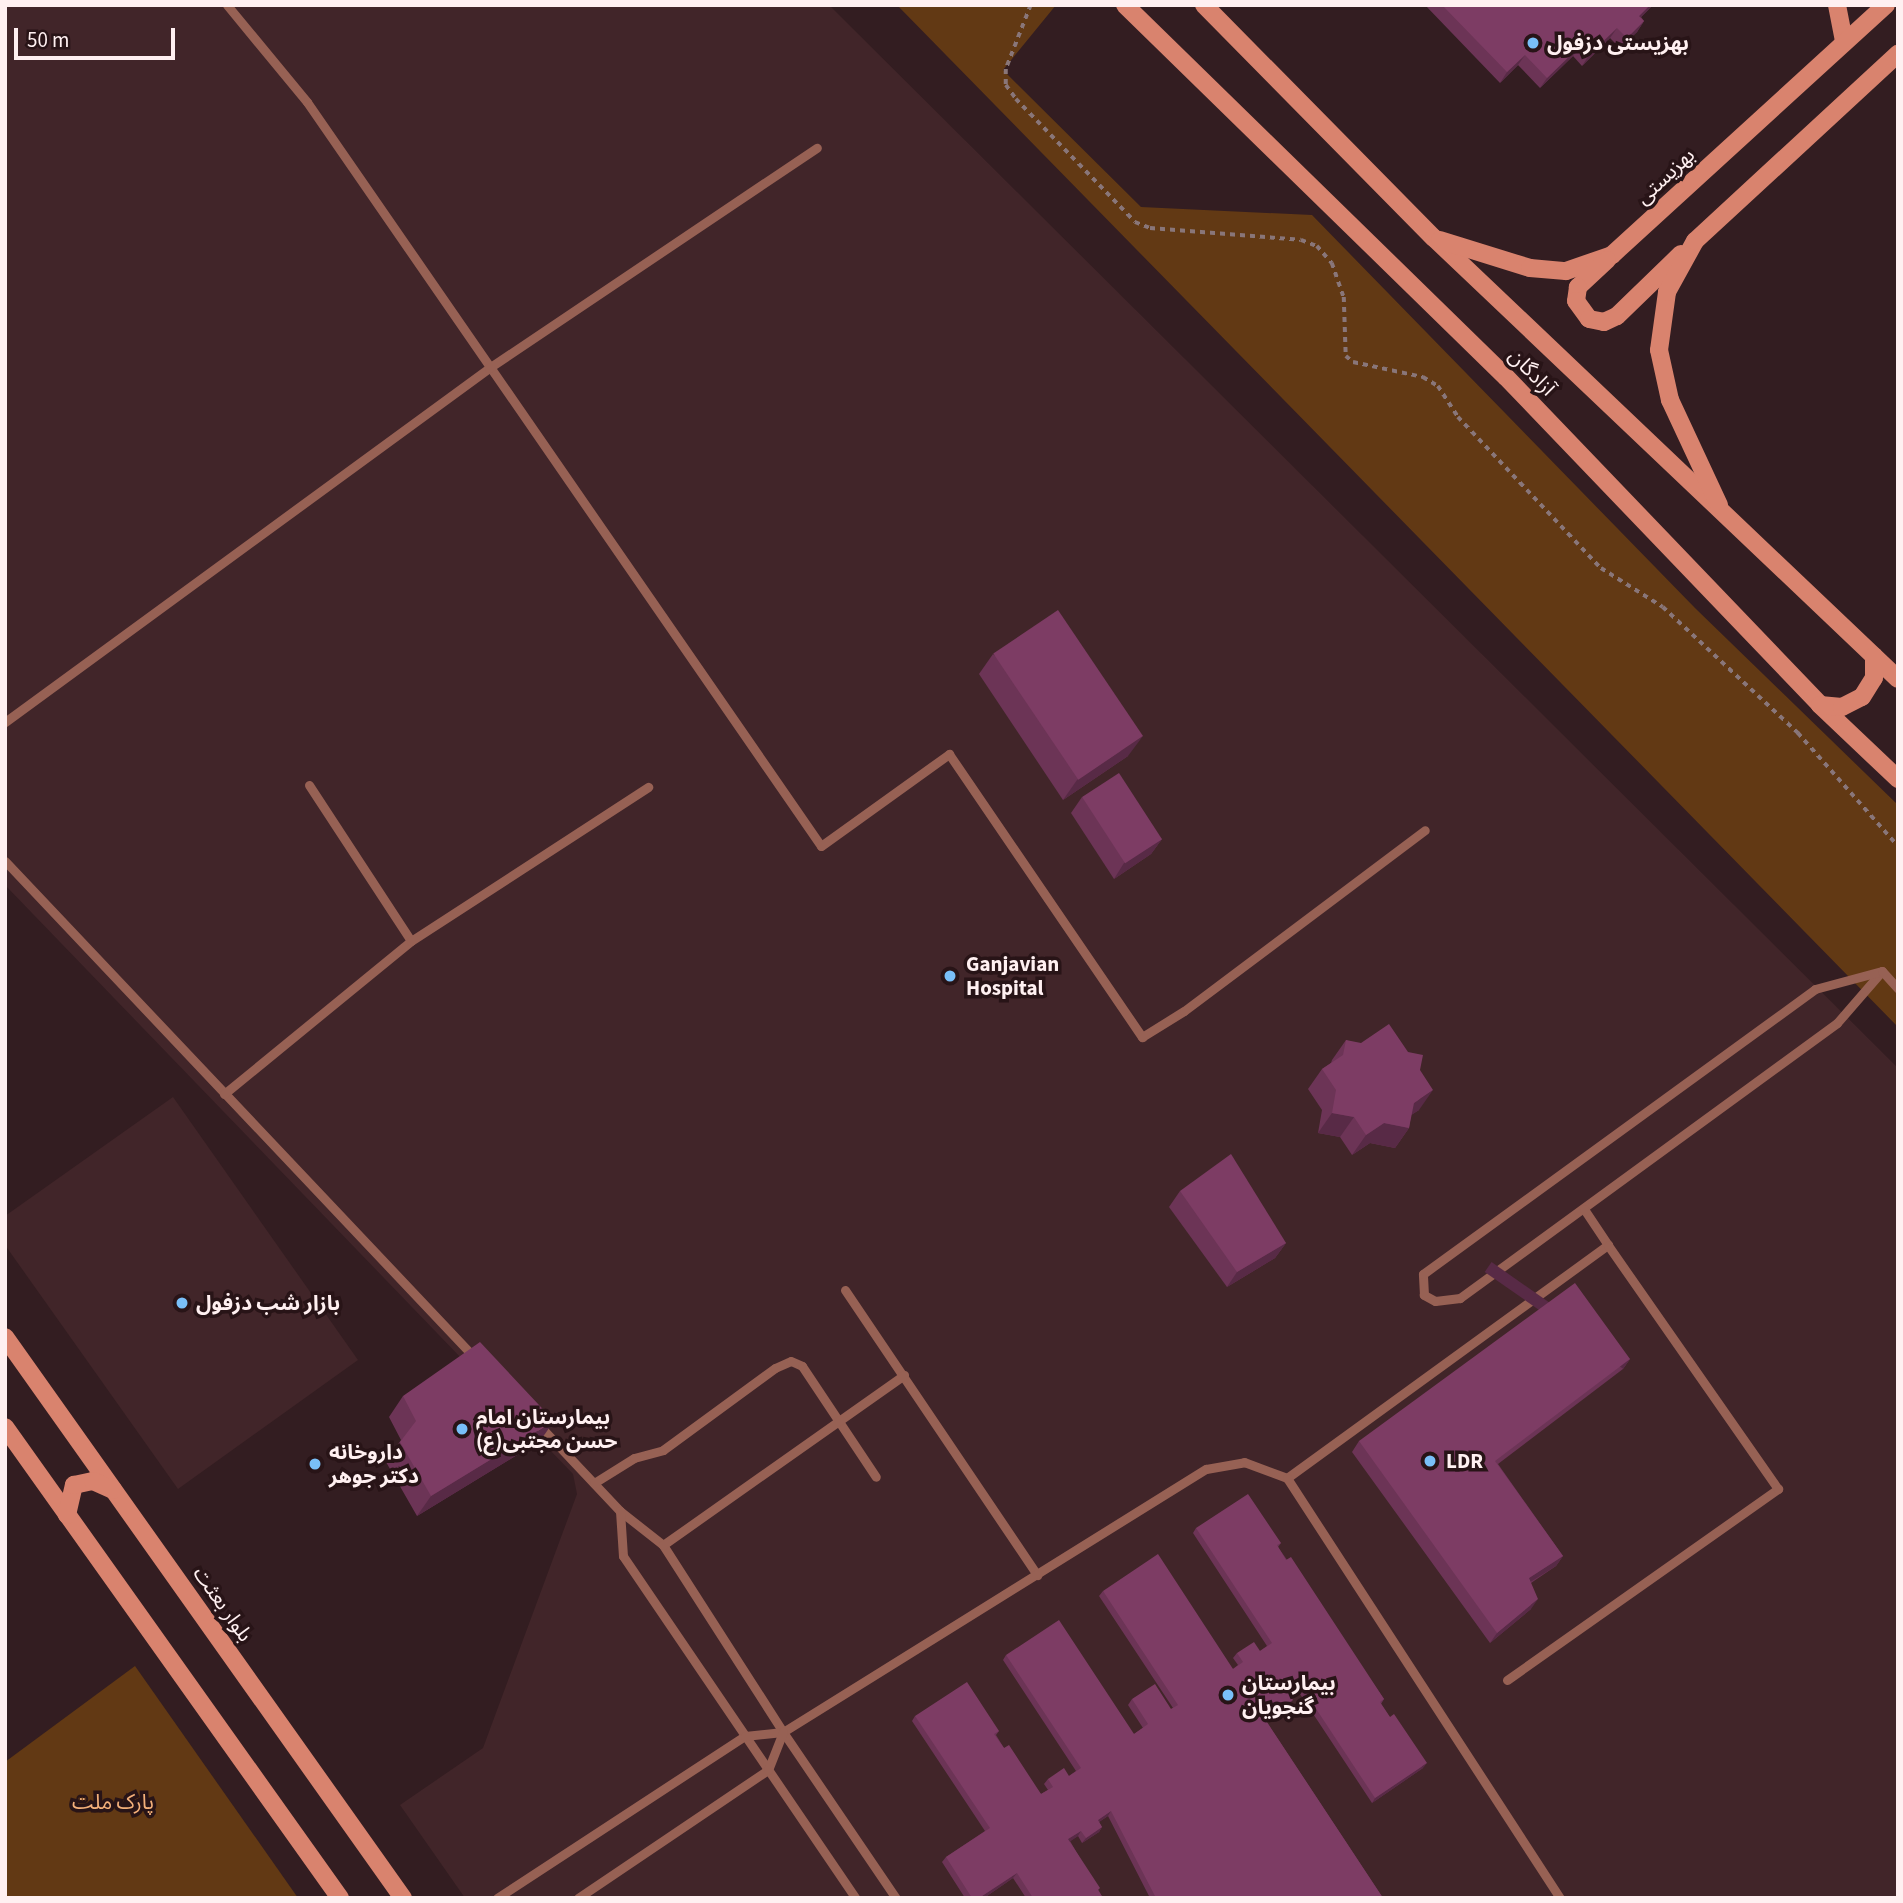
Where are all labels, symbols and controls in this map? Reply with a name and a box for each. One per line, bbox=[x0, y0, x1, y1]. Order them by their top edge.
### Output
scale bar bbox=[18, 14, 178, 58]
text: 50 m bbox=[27, 25, 69, 55]
place label: بهزیستی دزفول bbox=[1547, 30, 1689, 56]
marker: بهزیستی دزفول bbox=[1525, 35, 1541, 51]
street label: بهزیستی bbox=[1630, 142, 1700, 210]
street label: آزادگان bbox=[1503, 343, 1561, 401]
place label: Ganjavian Hospital bbox=[966, 951, 1059, 1001]
marker: Ganjavian Hospital bbox=[940, 966, 960, 986]
place label: بازار شب دزفول bbox=[196, 1290, 340, 1316]
marker: بازار شب دزفول bbox=[174, 1295, 190, 1311]
place label: بیمارستان امام حسن مجتبی(ع) bbox=[476, 1404, 618, 1454]
marker: بیمارستان امام حسن مجتبی(ع) bbox=[454, 1421, 470, 1437]
place label: داروخانه دکتر جوهر bbox=[329, 1439, 419, 1489]
place label: LDR bbox=[1446, 1448, 1483, 1474]
marker: LDR bbox=[1420, 1451, 1440, 1471]
marker: داروخانه دکتر جوهر bbox=[307, 1456, 323, 1472]
street label: بلوار بعثت bbox=[188, 1561, 258, 1647]
place label: بیمارستان گنجویان bbox=[1242, 1670, 1336, 1720]
marker: بیمارستان گنجویان bbox=[1220, 1687, 1236, 1703]
park label: پارک ملت bbox=[72, 1789, 154, 1815]

